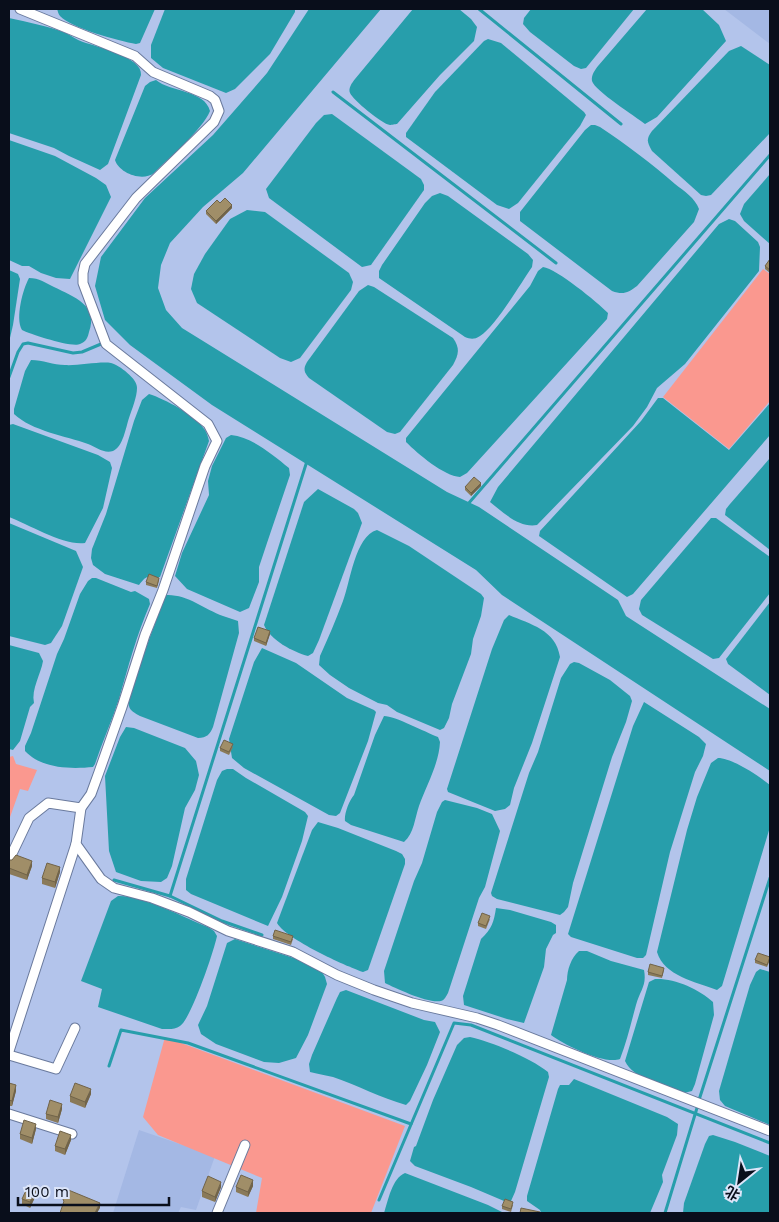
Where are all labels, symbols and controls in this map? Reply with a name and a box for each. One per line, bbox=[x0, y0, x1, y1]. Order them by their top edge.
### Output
north arrow bbox=[714, 1157, 764, 1207]
scale bar bbox=[18, 1174, 169, 1206]
text: 100 m bbox=[25, 1183, 69, 1201]
text: 北 bbox=[722, 1183, 743, 1204]

